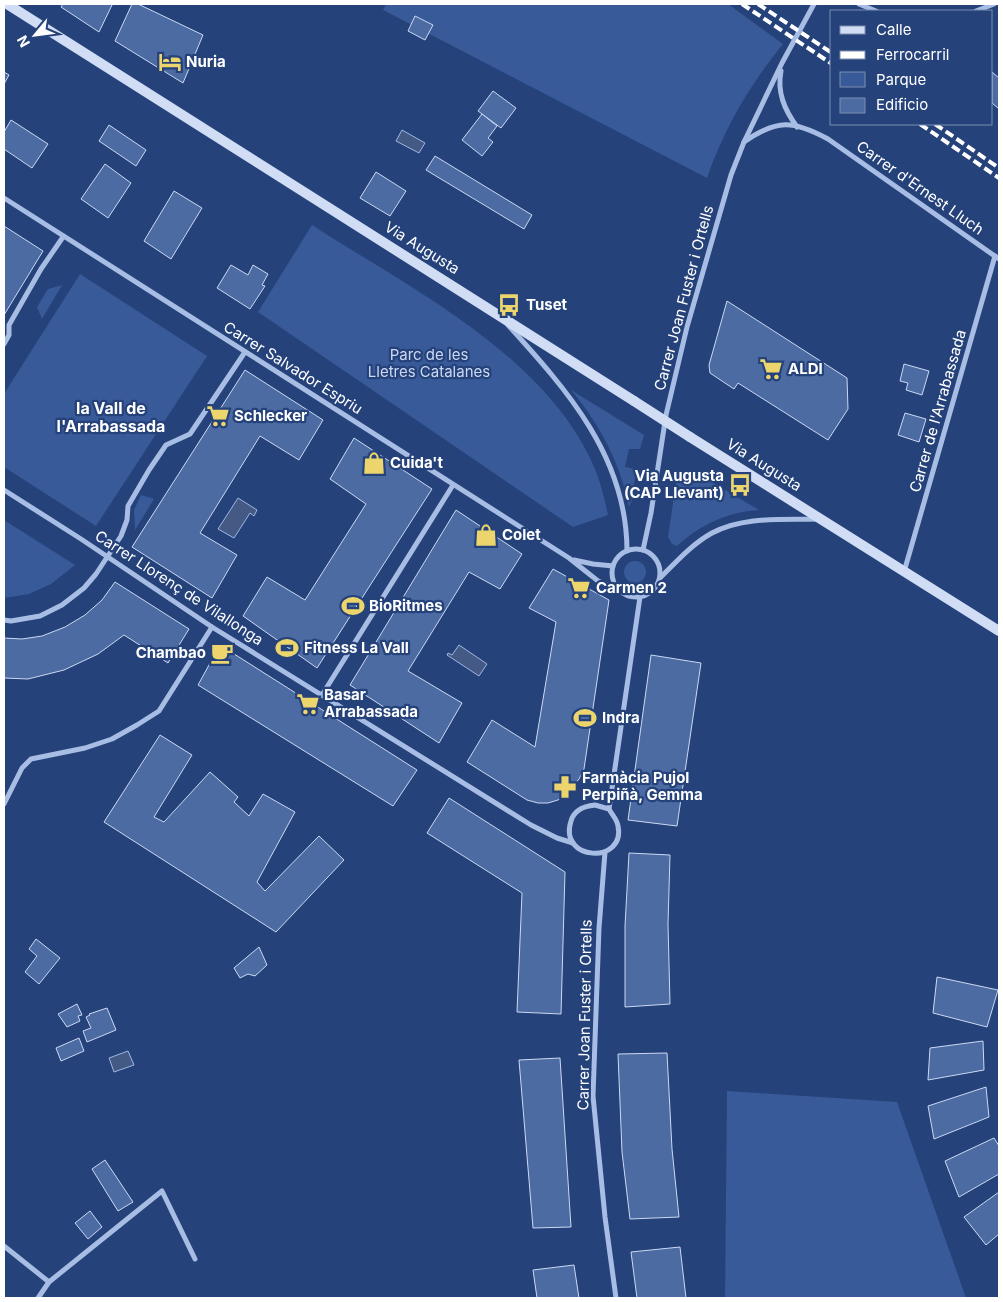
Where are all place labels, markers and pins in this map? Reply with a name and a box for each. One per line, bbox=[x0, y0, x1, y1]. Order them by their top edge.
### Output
hotel icon: Nuria bbox=[157, 49, 183, 75]
place label: Nuria bbox=[186, 52, 226, 71]
bus stop icon: Tuset bbox=[496, 292, 522, 318]
place label: Tuset bbox=[526, 295, 568, 314]
supermarket icon: ALDI bbox=[758, 356, 784, 382]
place label: ALDI bbox=[788, 359, 823, 378]
supermarket icon: Schlecker bbox=[205, 403, 231, 429]
place label: Schlecker bbox=[234, 406, 307, 425]
shop icon: Cuida't bbox=[361, 450, 387, 476]
place label: Cuida't bbox=[390, 453, 443, 472]
place label: Via Augusta (CAP Llevant) bbox=[624, 466, 724, 502]
bus stop icon: Via Augusta (CAP Llevant) bbox=[727, 472, 753, 498]
shop icon: Colet bbox=[473, 522, 499, 548]
place label: Colet bbox=[502, 525, 541, 544]
supermarket icon: Carmen 2 bbox=[566, 575, 592, 601]
place label: Carmen 2 bbox=[596, 578, 667, 597]
sports icon: BioRitmes bbox=[340, 593, 366, 619]
place label: BioRitmes bbox=[369, 596, 443, 615]
sports icon: Fitness La Vall bbox=[274, 635, 300, 661]
place label: Fitness La Vall bbox=[304, 638, 409, 657]
cafe icon: Chambao bbox=[209, 640, 235, 666]
place label: Chambao bbox=[136, 643, 206, 662]
place label: Basar Arrabassada bbox=[324, 685, 418, 721]
supermarket icon: Basar Arrabassada bbox=[295, 691, 321, 717]
sports icon: Indra bbox=[572, 705, 598, 731]
place label: Indra bbox=[602, 708, 640, 727]
place label: Farmàcia Pujol Perpiñà, Gemma bbox=[582, 768, 703, 804]
pharmacy icon: Farmàcia Pujol Perpiñà, Gemma bbox=[552, 774, 578, 800]

